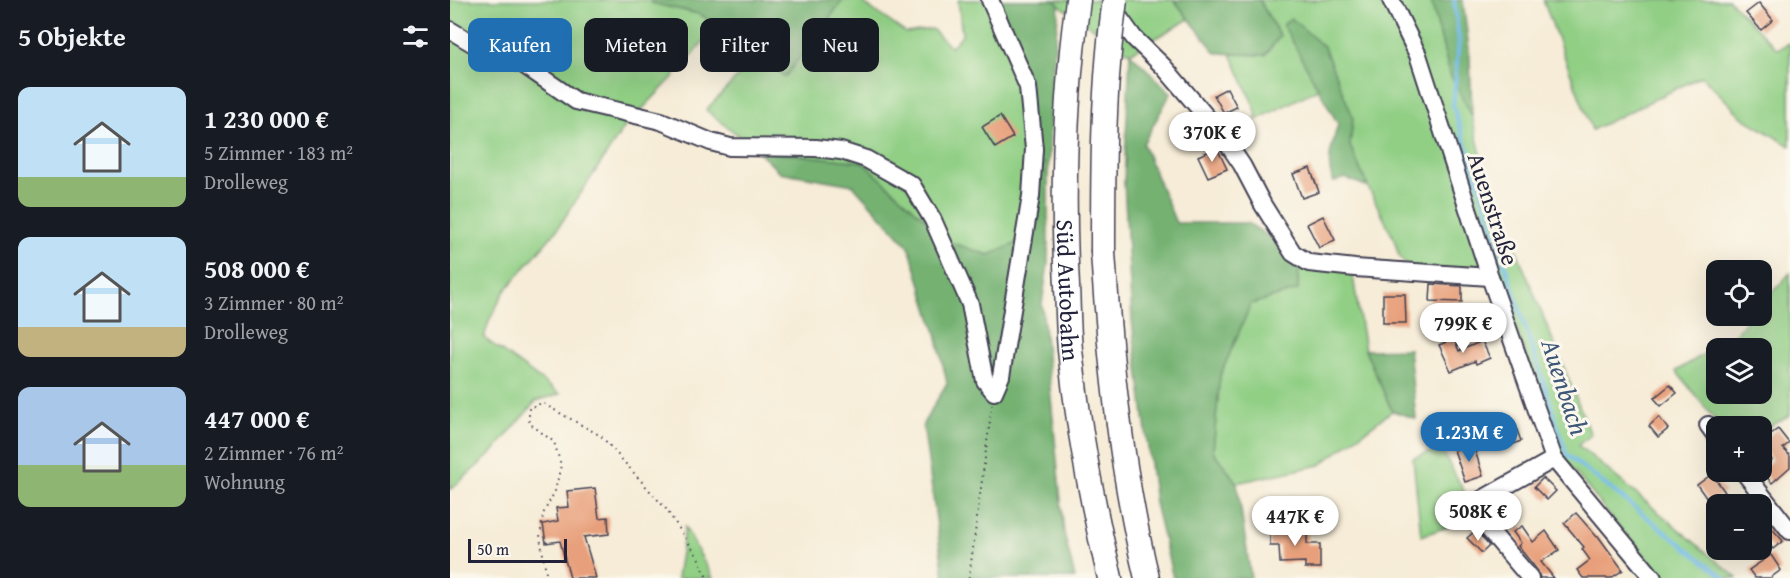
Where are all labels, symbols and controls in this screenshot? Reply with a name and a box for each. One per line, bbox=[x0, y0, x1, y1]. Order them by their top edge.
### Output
text: 5 Objekte bbox=[18, 17, 126, 56]
chip: Kaufen bbox=[468, 18, 572, 72]
chip: Mieten bbox=[584, 18, 688, 72]
chip: Filter bbox=[700, 18, 790, 72]
chip: Neu bbox=[802, 18, 879, 72]
icon: filters bbox=[399, 20, 432, 53]
text: 1 230 000 € bbox=[204, 99, 329, 138]
icon: home bbox=[66, 111, 138, 183]
pin: 370K € bbox=[1163, 112, 1261, 163]
text: 370K € bbox=[1183, 117, 1241, 146]
text: 5 Zimmer · 183 m² bbox=[204, 138, 353, 167]
street label: Auenstraße bbox=[1459, 148, 1528, 270]
text: Drolleweg bbox=[204, 167, 288, 196]
street label: Süd Autobahn bbox=[1048, 219, 1089, 363]
text: 508 000 € bbox=[204, 249, 310, 288]
map controls bbox=[1706, 260, 1772, 560]
button: locate bbox=[1706, 260, 1772, 326]
icon: home bbox=[66, 261, 138, 333]
text: 3 Zimmer · 80 m² bbox=[204, 288, 343, 317]
pin: 799K € bbox=[1414, 303, 1512, 354]
text: 799K € bbox=[1434, 308, 1492, 337]
text: Drolleweg bbox=[204, 317, 288, 346]
water label: Auenbach bbox=[1531, 333, 1599, 440]
button: layers bbox=[1706, 338, 1772, 404]
text: 447 000 € bbox=[204, 399, 310, 438]
icon: home bbox=[66, 411, 138, 483]
pin: 1.23M € bbox=[1414, 412, 1524, 463]
button: + bbox=[1706, 416, 1772, 482]
text: 1.23M € bbox=[1435, 417, 1503, 446]
text: 2 Zimmer · 76 m² bbox=[204, 438, 343, 467]
text: Wohnung bbox=[204, 467, 285, 496]
pin: 508K € bbox=[1429, 491, 1527, 542]
button: − bbox=[1706, 494, 1772, 560]
pin: 447K € bbox=[1246, 496, 1344, 547]
text: 508K € bbox=[1449, 496, 1507, 525]
text: 447K € bbox=[1266, 501, 1324, 530]
scale bar bbox=[468, 536, 567, 564]
text: 50 m bbox=[477, 537, 509, 561]

